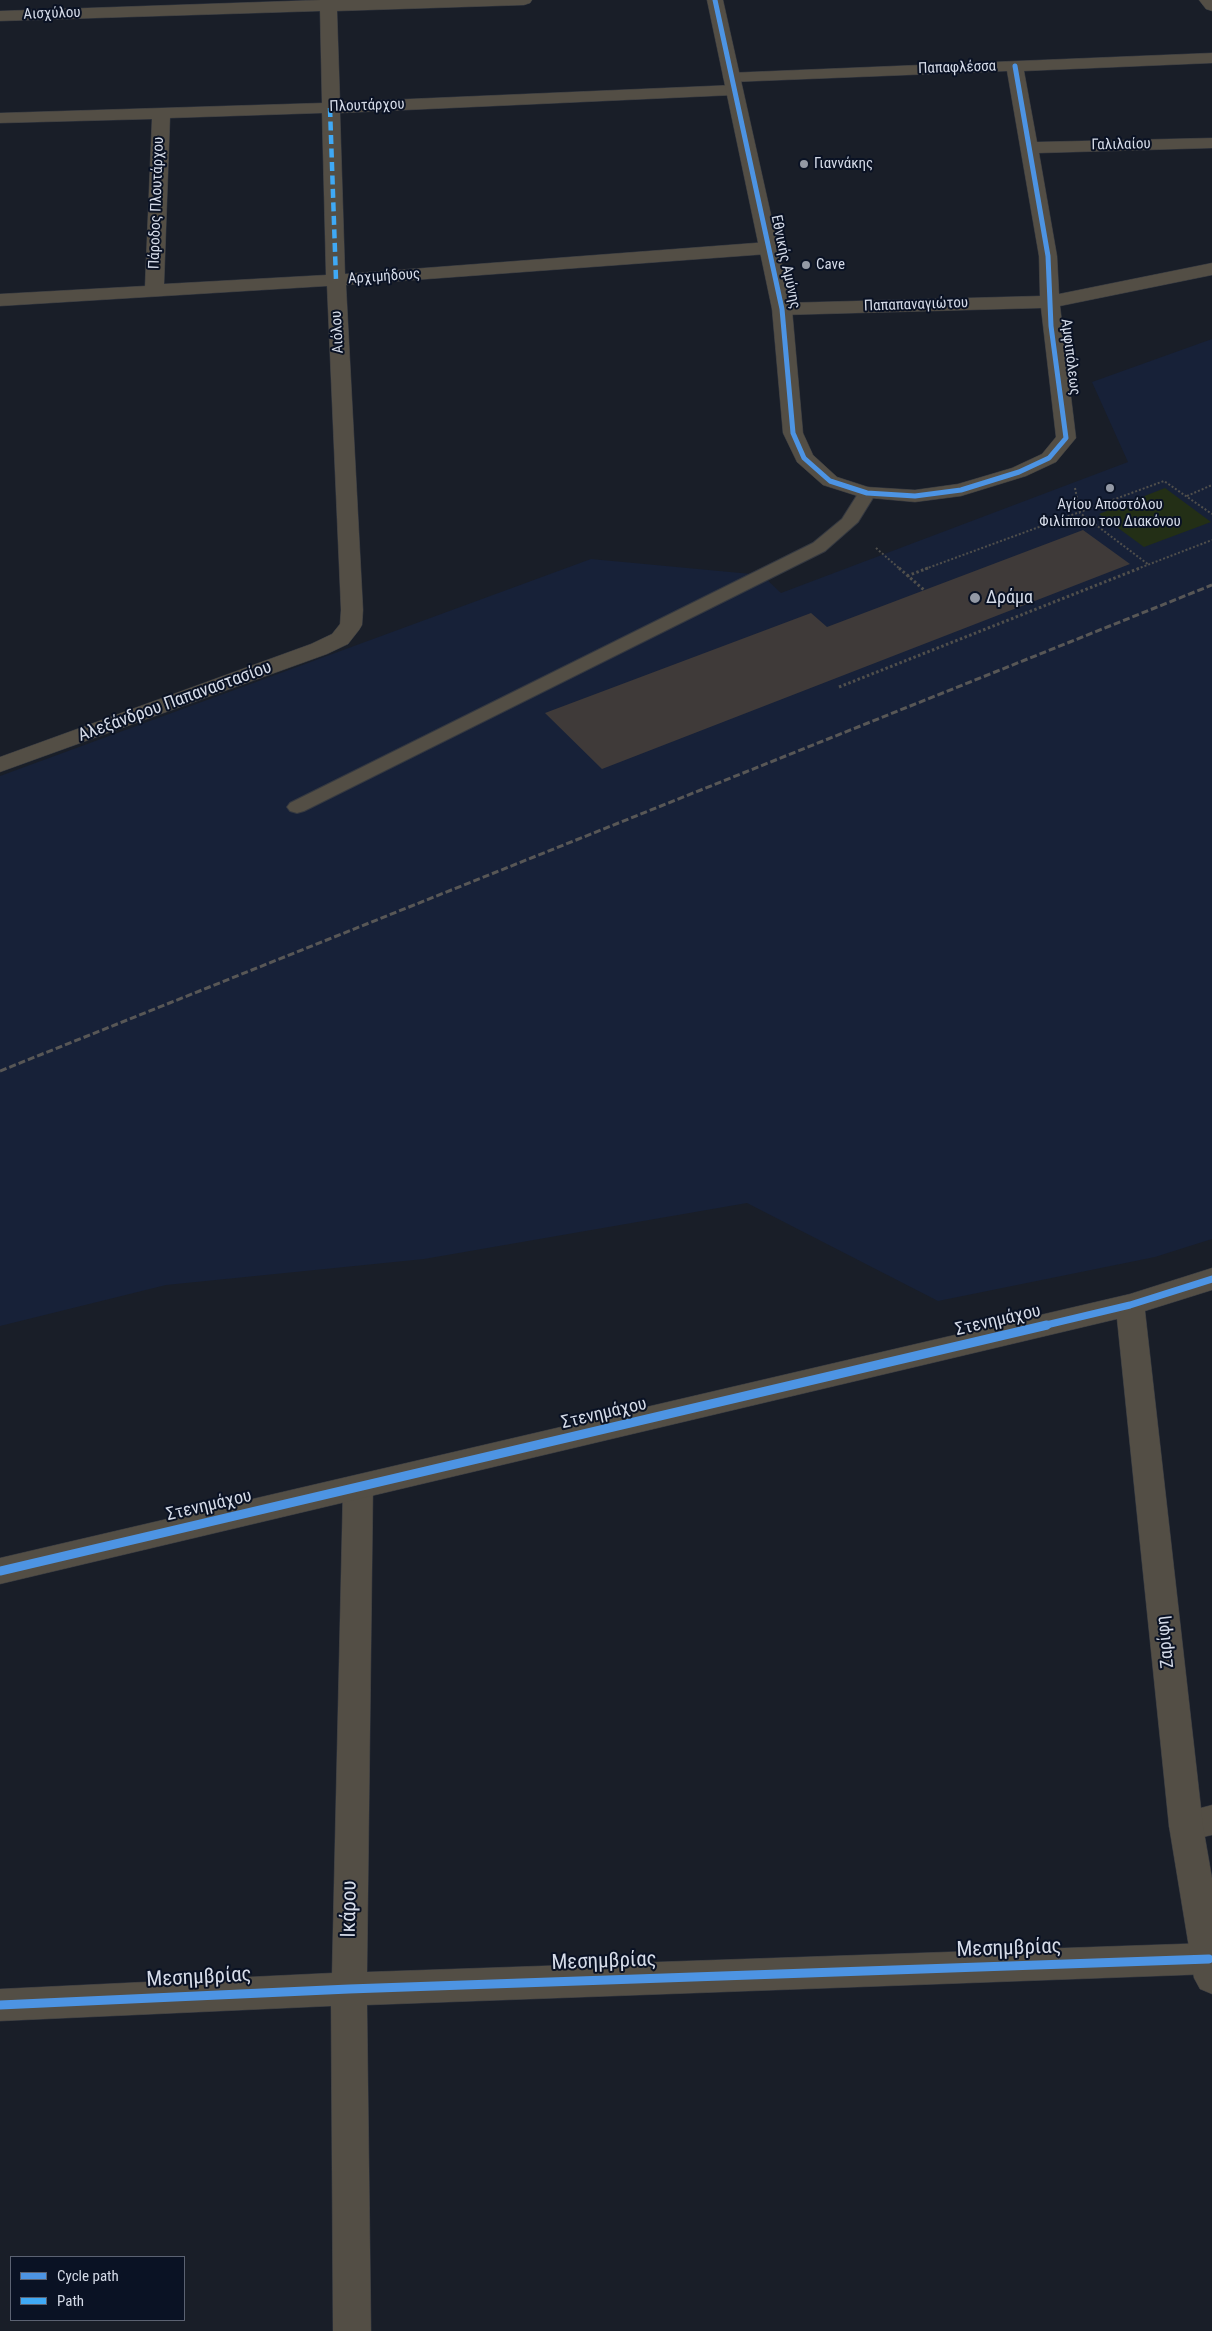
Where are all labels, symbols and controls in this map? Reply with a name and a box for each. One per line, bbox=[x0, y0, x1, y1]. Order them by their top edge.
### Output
street label: Αισχύλου bbox=[23, 4, 81, 24]
street label: Παπαφλέσσα bbox=[918, 58, 996, 78]
street label: Πλουτάρχου bbox=[329, 96, 405, 116]
street label: Γαλιλαίου bbox=[1091, 135, 1151, 155]
street label: Πάροδος Πλουτάρχου bbox=[146, 137, 168, 269]
place label: Γιαννάκης bbox=[814, 155, 873, 173]
marker: Γιαννάκης bbox=[798, 158, 810, 170]
street label: Εθνικής Αμύνης bbox=[766, 213, 804, 311]
place label: Cave bbox=[816, 256, 845, 274]
marker: Cave bbox=[800, 259, 812, 271]
street label: Αρχιμήδους bbox=[347, 266, 421, 288]
street label: Παπαπαναγιώτου bbox=[864, 294, 968, 316]
street label: Αιόλου bbox=[328, 310, 348, 354]
street label: Αμφιπόλεως bbox=[1056, 318, 1084, 396]
marker: Αγίου Αποστόλου Φιλίππου του Διακόνου bbox=[1104, 482, 1116, 494]
place label: Αγίου Αποστόλου Φιλίππου του Διακόνου bbox=[1039, 496, 1181, 531]
place label: Δράμα bbox=[986, 587, 1033, 609]
marker: Δράμα bbox=[968, 591, 982, 605]
street label: Αλεξάνδρου Παπαναστασίου bbox=[75, 657, 275, 747]
street label: Στενημάχου bbox=[953, 1301, 1043, 1341]
street label: Στενημάχου bbox=[559, 1394, 649, 1434]
street label: Στενημάχου bbox=[164, 1486, 254, 1526]
street label: Ζαρίφη bbox=[1153, 1615, 1179, 1669]
street label: Ικάρου bbox=[337, 1880, 363, 1938]
street label: Μεσημβρίας bbox=[956, 1935, 1062, 1963]
street label: Μεσημβρίας bbox=[551, 1948, 657, 1976]
street label: Μεσημβρίας bbox=[146, 1963, 252, 1993]
legend bbox=[10, 2256, 185, 2321]
text: Cycle path bbox=[57, 2267, 119, 2285]
text: Path bbox=[57, 2292, 84, 2310]

